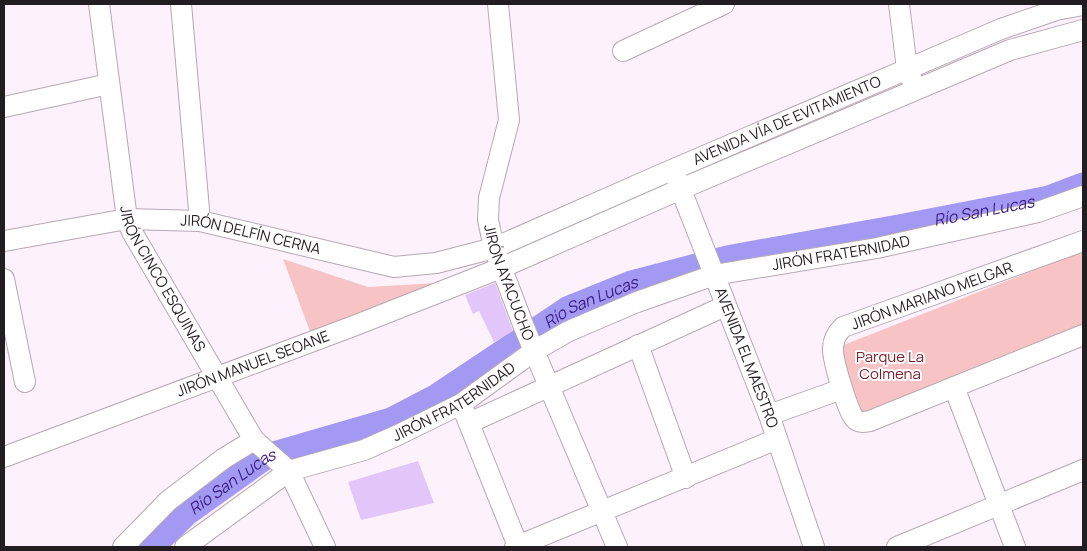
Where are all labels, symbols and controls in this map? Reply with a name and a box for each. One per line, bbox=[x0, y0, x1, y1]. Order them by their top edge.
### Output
street label: AVENIDA VÍA DE EVITAMIENTO bbox=[689, 70, 884, 170]
water label: Río San Lucas bbox=[932, 190, 1038, 231]
street label: JIRÓN CINCO ESQUINAS bbox=[115, 205, 211, 356]
street label: JIRÓN DELFÍN CERNA bbox=[180, 209, 323, 259]
street label: JIRÓN AYACUCHO bbox=[479, 222, 540, 344]
street label: JIRÓN FRATERNIDAD bbox=[770, 230, 912, 275]
street label: JIRÓN MARIANO MELGAR bbox=[848, 257, 1016, 335]
water label: Río San Lucas bbox=[539, 270, 641, 333]
street label: AVENIDA EL MAESTRO bbox=[710, 284, 784, 431]
street label: JIRÓN MANUEL SEOANE bbox=[173, 325, 332, 401]
park label: Parque La Colmena bbox=[856, 346, 924, 384]
street label: JIRÓN FRATERNIDAD bbox=[389, 357, 519, 446]
water label: Río San Lucas bbox=[184, 443, 279, 519]

